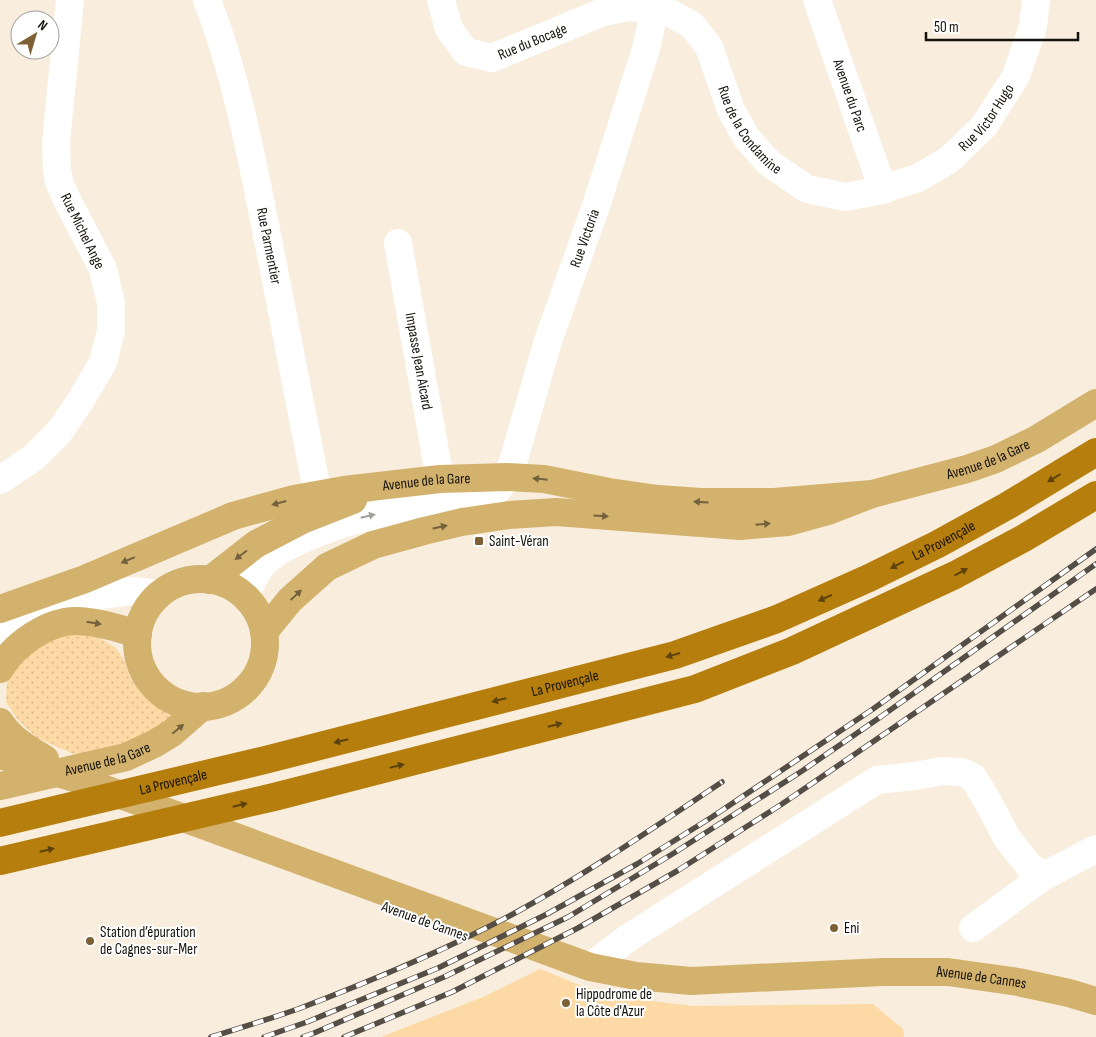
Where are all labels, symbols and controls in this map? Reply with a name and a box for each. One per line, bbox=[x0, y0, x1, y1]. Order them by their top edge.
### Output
north arrow bbox=[10, 10, 60, 60]
scale bar bbox=[926, 10, 1078, 42]
text: N bbox=[35, 16, 51, 34]
text: 50 m bbox=[934, 18, 959, 37]
street label: Rue du Bocage bbox=[495, 19, 570, 65]
street label: Avenue du Parc bbox=[828, 56, 871, 135]
street label: Rue Victor Hugo bbox=[955, 80, 1019, 156]
street label: Rue de la Condamine bbox=[713, 83, 785, 179]
street label: Rue Michel Ange bbox=[56, 190, 109, 272]
street label: Rue Parmentier bbox=[252, 206, 286, 287]
street label: Rue Victoria bbox=[566, 206, 604, 270]
street label: Impasse Jean Aicard bbox=[401, 311, 437, 411]
street label: Avenue de la Gare bbox=[943, 435, 1033, 484]
street label: Avenue de la Gare bbox=[381, 469, 471, 496]
one-way arrow bbox=[1048, 473, 1061, 482]
one-way arrow bbox=[532, 475, 548, 483]
one-way arrow bbox=[693, 497, 709, 505]
one-way arrow bbox=[272, 499, 287, 507]
one-way arrow bbox=[361, 512, 376, 520]
one-way arrow bbox=[593, 512, 609, 520]
street label: La Provençale bbox=[909, 516, 979, 565]
one-way arrow bbox=[755, 520, 771, 528]
one-way arrow bbox=[432, 523, 447, 531]
place label: Saint-Véran bbox=[489, 532, 549, 551]
marker: Saint-Véran bbox=[473, 535, 485, 547]
one-way arrow bbox=[235, 549, 248, 560]
one-way arrow bbox=[121, 557, 135, 565]
one-way arrow bbox=[890, 561, 904, 569]
one-way arrow bbox=[954, 568, 968, 576]
one-way arrow bbox=[289, 589, 301, 601]
one-way arrow bbox=[818, 594, 832, 602]
one-way arrow bbox=[86, 619, 102, 627]
one-way arrow bbox=[665, 652, 680, 660]
street label: La Provençale bbox=[529, 666, 601, 701]
one-way arrow bbox=[491, 697, 506, 705]
one-way arrow bbox=[547, 721, 562, 729]
one-way arrow bbox=[171, 723, 184, 734]
one-way arrow bbox=[334, 737, 349, 745]
street label: Avenue de la Gare bbox=[62, 738, 154, 781]
one-way arrow bbox=[390, 762, 405, 770]
street label: La Provençale bbox=[138, 765, 209, 800]
one-way arrow bbox=[232, 801, 248, 809]
one-way arrow bbox=[40, 846, 55, 854]
street label: Avenue de Cannes bbox=[378, 897, 471, 946]
place label: Eni bbox=[844, 919, 860, 938]
marker: Eni bbox=[828, 922, 840, 934]
place label: Station d’épuration de Cagnes-sur-Mer bbox=[100, 923, 198, 959]
marker: Station d’épuration de Cagnes-sur-Mer bbox=[84, 935, 96, 947]
street label: Avenue de Cannes bbox=[935, 963, 1028, 994]
place label: Hippodrome de la Côte d'Azur bbox=[576, 985, 652, 1021]
marker: Hippodrome de la Côte d'Azur bbox=[560, 997, 572, 1009]

